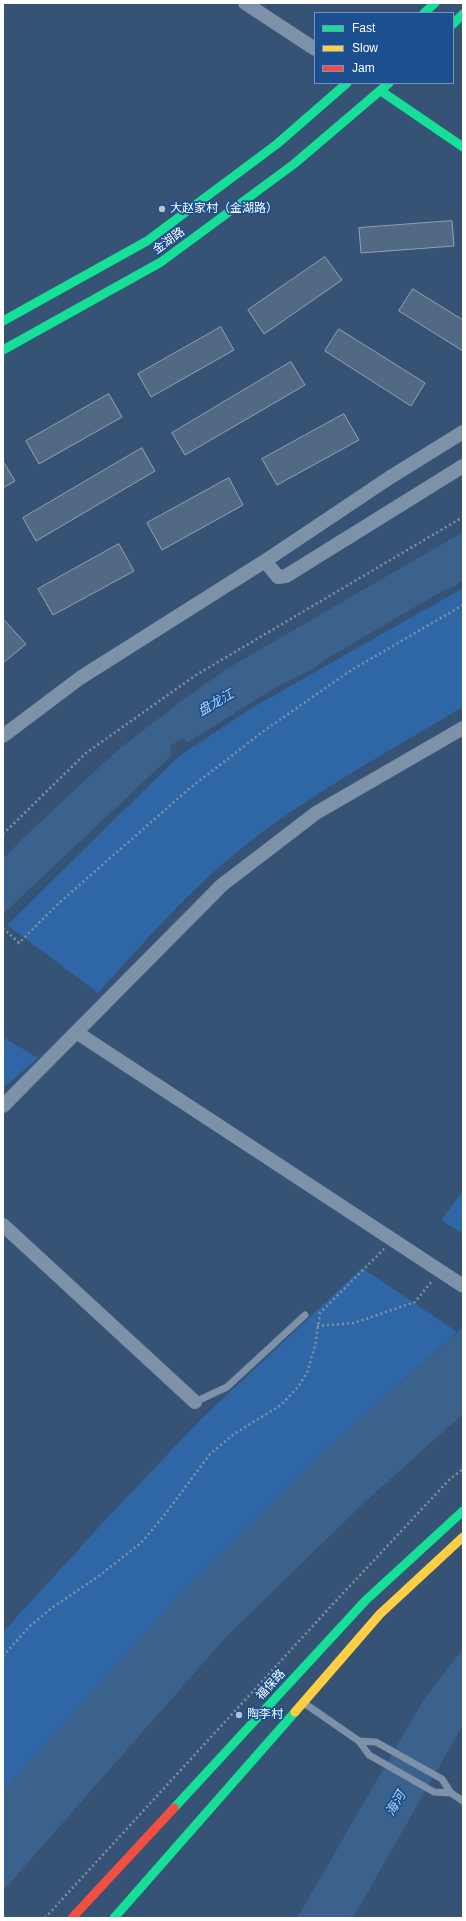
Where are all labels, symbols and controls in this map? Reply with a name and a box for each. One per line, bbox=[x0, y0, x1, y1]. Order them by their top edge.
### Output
legend bbox=[314, 12, 454, 84]
text: Fast bbox=[352, 21, 375, 35]
text: Slow bbox=[352, 41, 378, 55]
text: Jam bbox=[352, 61, 375, 75]
place label: 大赵家村（金湖路） bbox=[170, 202, 278, 216]
marker: 大赵家村（金湖路） bbox=[157, 204, 167, 214]
street label: 金湖路 bbox=[150, 225, 188, 257]
water label: 盘龙江 bbox=[195, 686, 237, 720]
street label: 福保路 bbox=[253, 1667, 289, 1703]
place label: 陶李村 bbox=[247, 1708, 283, 1722]
marker: 陶李村 bbox=[234, 1710, 244, 1720]
water label: 海河 bbox=[383, 1789, 409, 1819]

